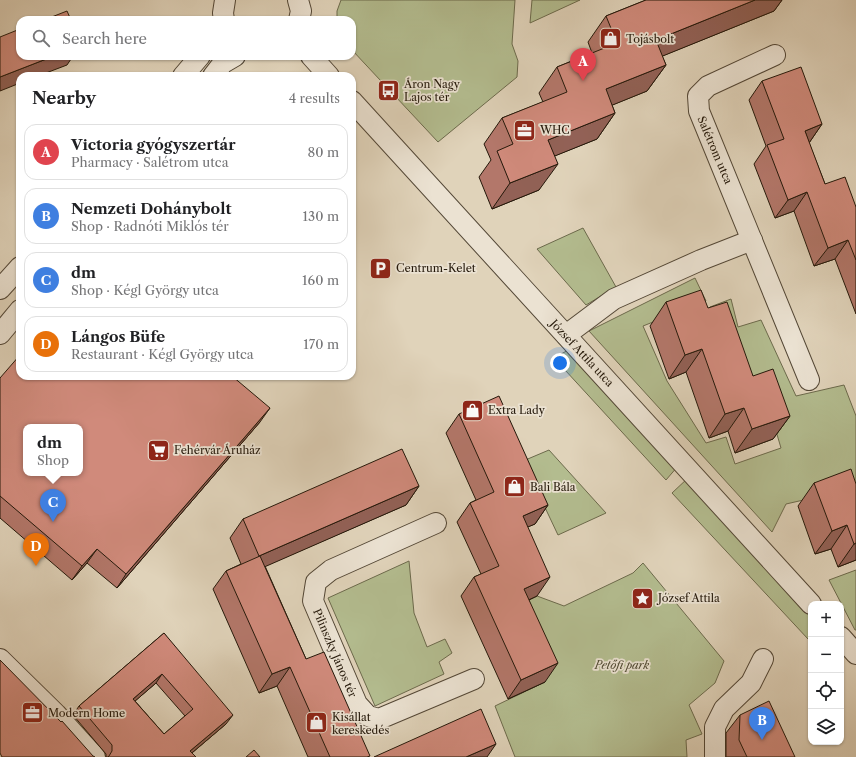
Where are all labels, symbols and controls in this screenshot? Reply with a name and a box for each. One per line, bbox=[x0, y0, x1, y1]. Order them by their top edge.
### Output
search box bbox=[16, 16, 356, 60]
shop icon: Tojásbolt bbox=[597, 26, 623, 52]
icon: search bbox=[30, 27, 52, 49]
text: Search here bbox=[62, 29, 147, 48]
place label: Tojásbolt bbox=[626, 32, 674, 46]
pin: A bbox=[570, 48, 596, 81]
bus stop icon: Áron Nagy Lajos tér bbox=[376, 77, 402, 103]
place label: Áron Nagy Lajos tér bbox=[403, 77, 461, 104]
text: Nearby bbox=[32, 88, 96, 108]
text: 4 results bbox=[289, 90, 340, 106]
street label: Salétrom utca bbox=[694, 114, 736, 186]
office icon: WHC bbox=[512, 117, 538, 143]
place label: WHC bbox=[539, 123, 570, 137]
text: Victoria gyógyszertár bbox=[71, 135, 236, 154]
text: A bbox=[41, 144, 51, 160]
text: 80 m bbox=[307, 144, 339, 160]
text: Pharmacy · Salétrom utca bbox=[71, 154, 229, 170]
text: Nemzeti Dohánybolt bbox=[71, 199, 231, 218]
text: B bbox=[41, 208, 51, 224]
text: 130 m bbox=[303, 208, 339, 224]
text: Shop · Radnóti Miklós tér bbox=[71, 218, 229, 234]
parking icon: Centrum-Kelet bbox=[367, 255, 393, 281]
place label: Centrum-Kelet bbox=[396, 261, 476, 275]
text: dm bbox=[71, 263, 96, 282]
text: C bbox=[41, 272, 51, 288]
text: 160 m bbox=[302, 272, 339, 288]
text: Shop · Kégl György utca bbox=[71, 282, 219, 298]
street label: József Attila utca bbox=[546, 315, 617, 390]
text: Lángos Büfe bbox=[71, 327, 165, 346]
text: D bbox=[40, 336, 52, 352]
text: 170 m bbox=[303, 336, 339, 352]
text: Restaurant · Kégl György utca bbox=[71, 346, 254, 362]
your location bbox=[550, 353, 570, 373]
shop icon: Extra Lady bbox=[459, 397, 485, 423]
place label: Extra Lady bbox=[488, 403, 546, 417]
popup bbox=[23, 424, 83, 476]
text: dm bbox=[37, 433, 62, 452]
supermarket icon: Fehérvár Áruház bbox=[145, 437, 171, 463]
place label: Fehérvár Áruház bbox=[174, 443, 261, 457]
text: Shop bbox=[37, 452, 69, 468]
shop icon: Bali Bála bbox=[502, 474, 528, 500]
place label: Bali Bála bbox=[530, 480, 576, 494]
pin: C bbox=[40, 489, 66, 522]
pin: D bbox=[23, 533, 49, 566]
place icon: József Attila bbox=[629, 585, 655, 611]
place label: József Attila bbox=[656, 591, 720, 605]
map controls bbox=[808, 601, 844, 745]
button: + bbox=[808, 601, 844, 637]
street label: Pilinszky János tér bbox=[310, 607, 360, 700]
button: − bbox=[808, 637, 844, 673]
park label: Petőfi park bbox=[594, 658, 649, 672]
button: locate bbox=[808, 673, 844, 709]
office icon: Modern Home bbox=[20, 700, 46, 726]
place label: Modern Home bbox=[48, 706, 125, 720]
pin: B bbox=[749, 707, 775, 740]
button: layers bbox=[808, 709, 844, 745]
shop icon: Kisállat kereskedés bbox=[303, 710, 329, 736]
place label: Kisállat kereskedés bbox=[332, 710, 389, 737]

